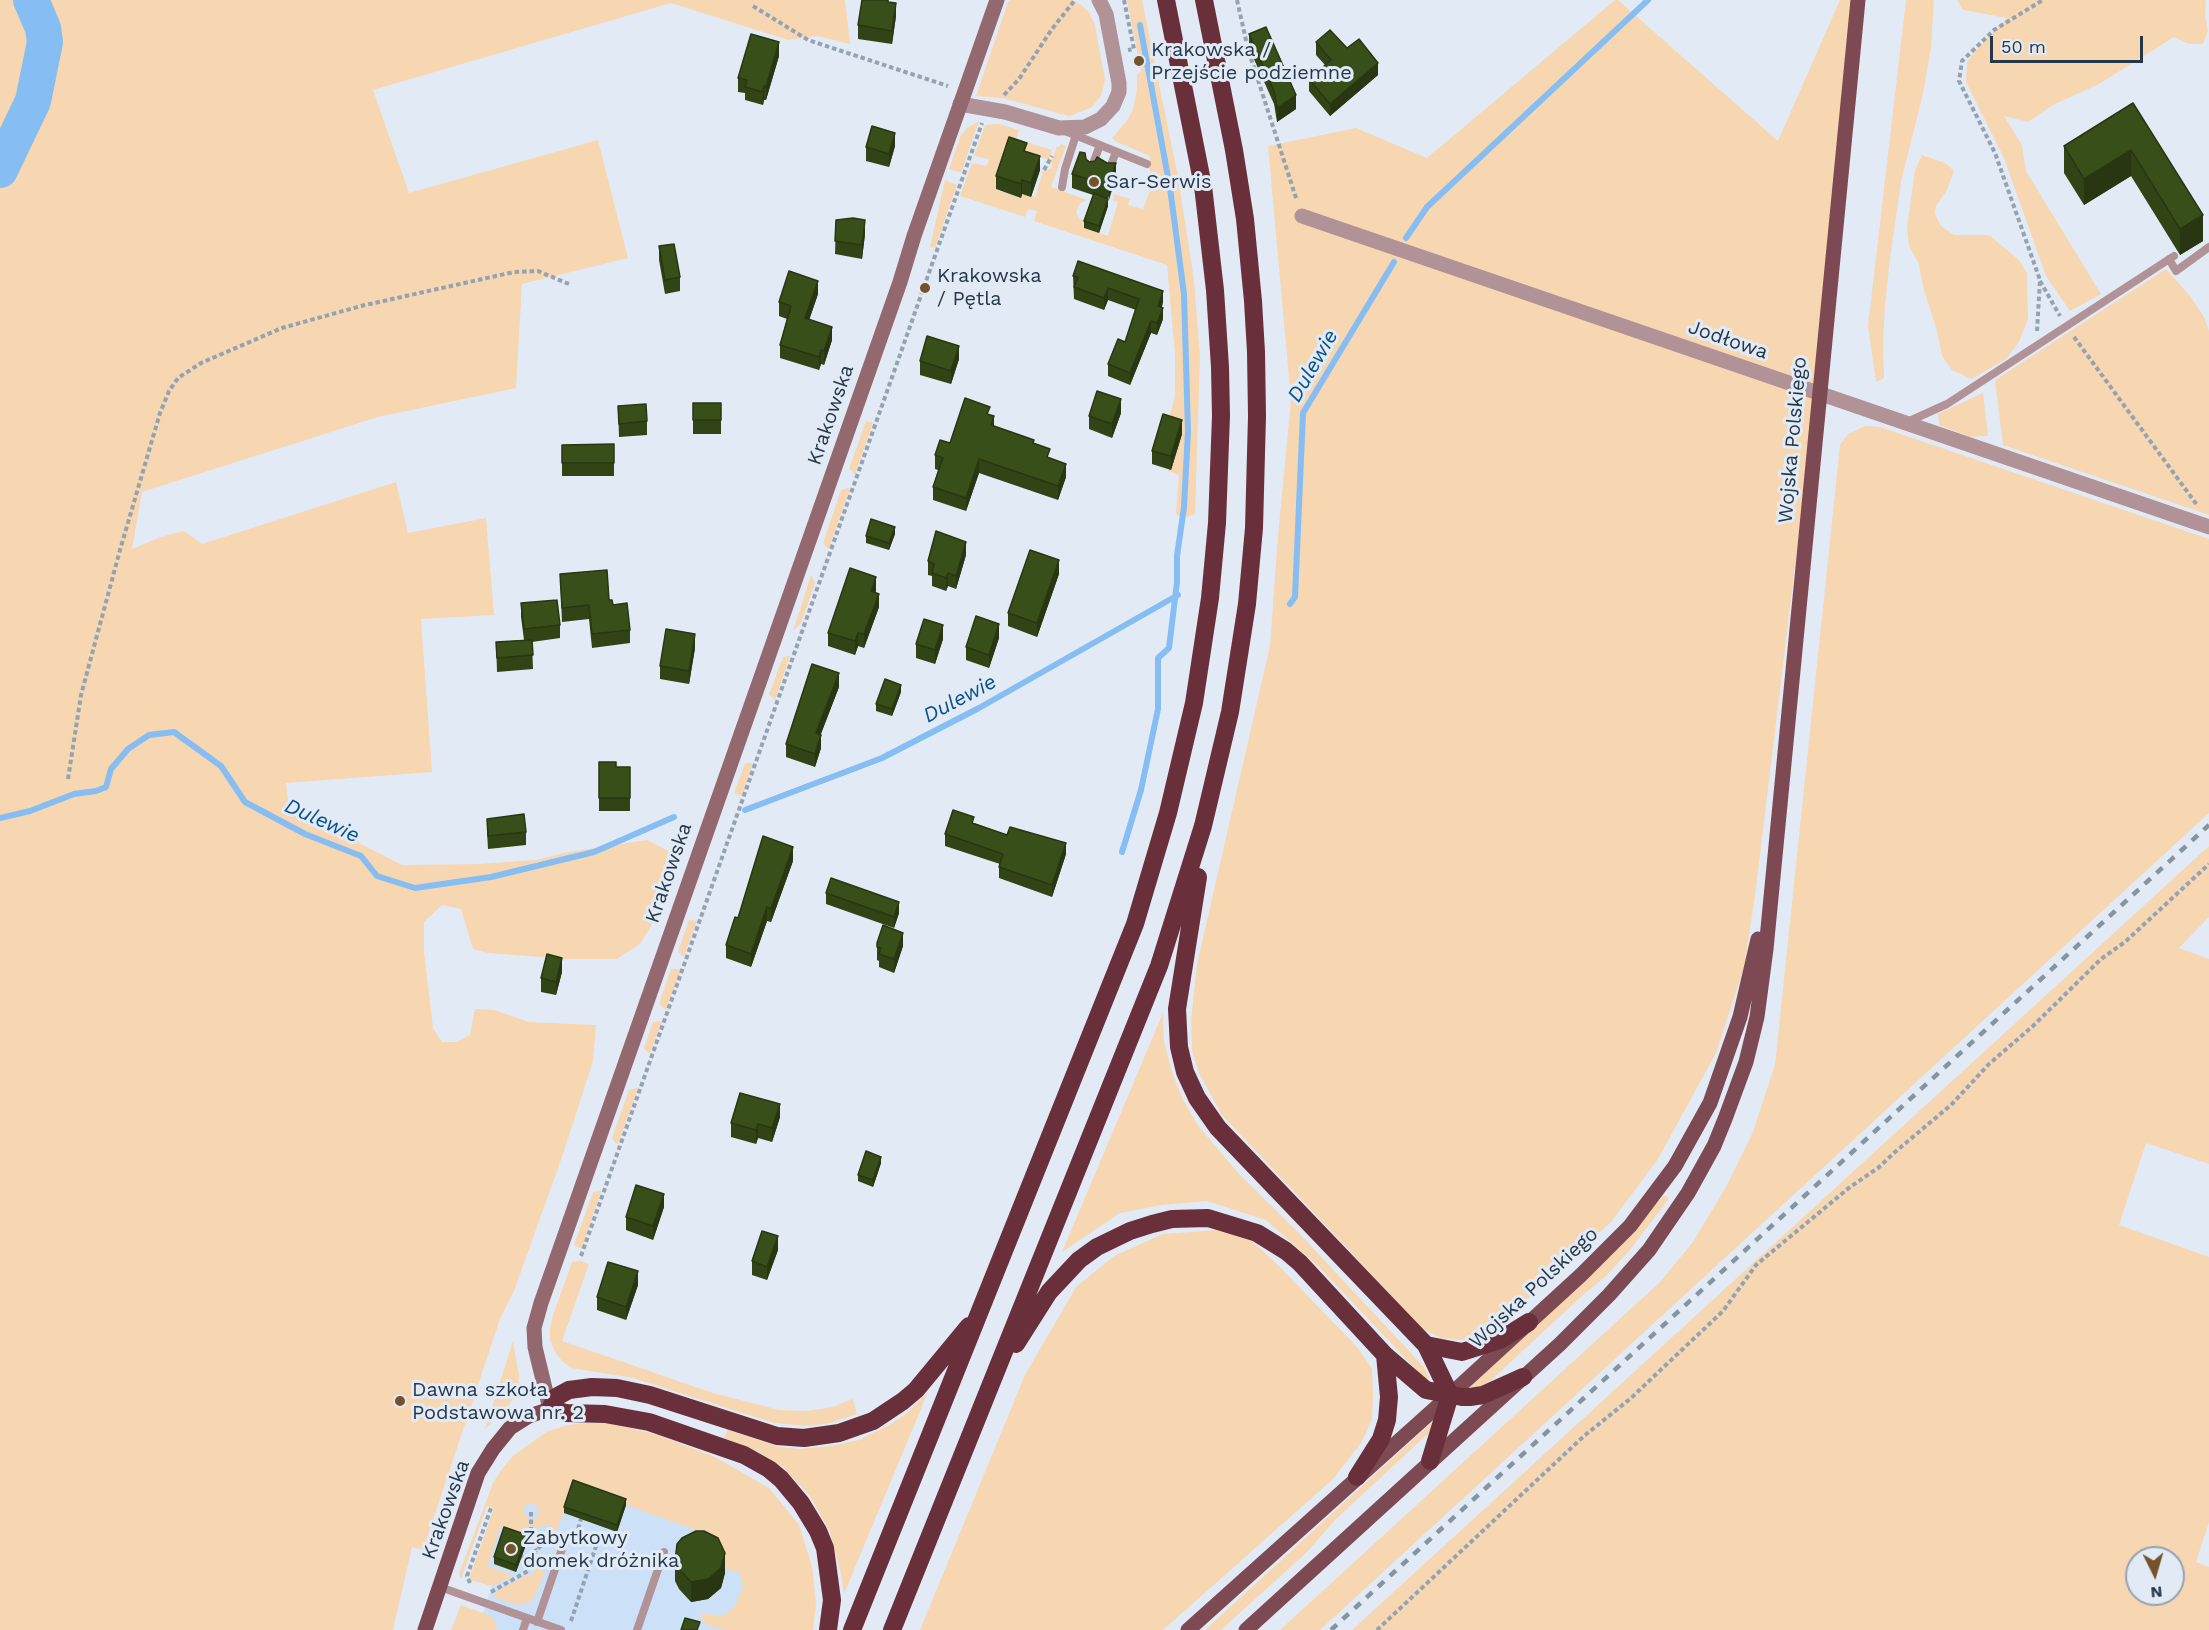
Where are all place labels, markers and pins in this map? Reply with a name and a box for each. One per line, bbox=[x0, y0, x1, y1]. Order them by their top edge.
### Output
place label: Krakowska / Przejście podziemne bbox=[1151, 38, 1352, 85]
marker: Krakowska / Przejście podziemne bbox=[1132, 54, 1146, 68]
place label: Sar-Serwis bbox=[1106, 170, 1211, 194]
marker: Sar-Serwis bbox=[1087, 175, 1101, 189]
place label: Krakowska / Pętla bbox=[937, 264, 1041, 311]
marker: Krakowska / Pętla bbox=[918, 281, 932, 295]
place label: Dawna szkoła Podstawowa nr. 2 bbox=[412, 1378, 584, 1425]
marker: Dawna szkoła Podstawowa nr. 2 bbox=[393, 1394, 407, 1408]
place label: Zabytkowy domek dróżnika bbox=[523, 1526, 679, 1573]
marker: Zabytkowy domek dróżnika bbox=[504, 1542, 518, 1556]

